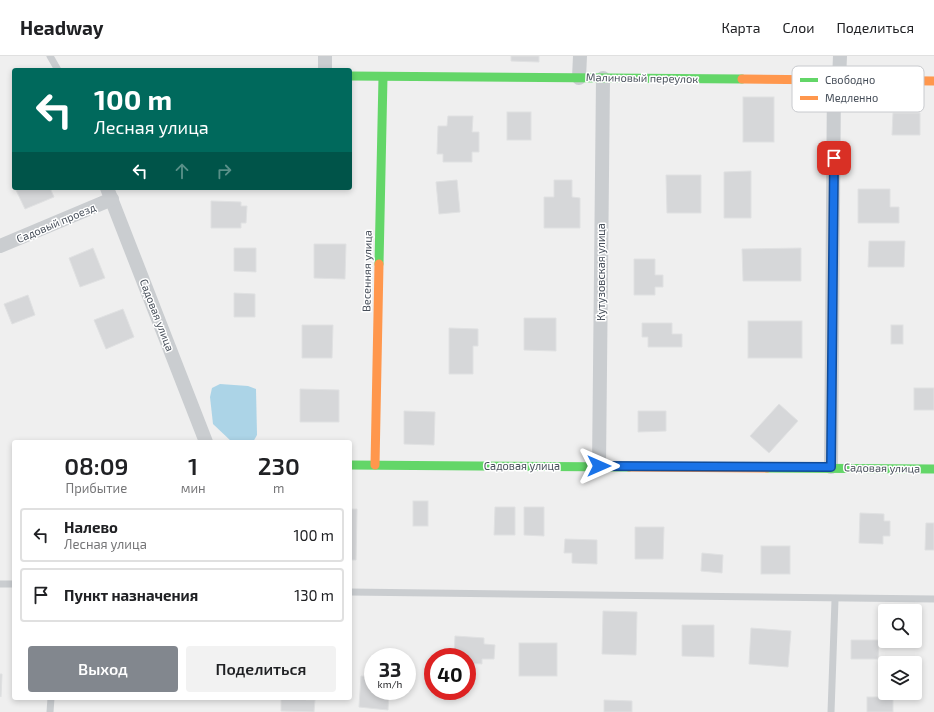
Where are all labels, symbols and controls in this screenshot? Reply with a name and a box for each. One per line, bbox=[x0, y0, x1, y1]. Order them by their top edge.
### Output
text: Headway bbox=[20, 16, 104, 39]
text: Карта bbox=[721, 19, 760, 36]
text: Слои bbox=[782, 19, 814, 36]
text: Поделиться bbox=[836, 19, 914, 36]
legend bbox=[792, 66, 924, 112]
street label: Малиновый переулок bbox=[586, 70, 698, 86]
text: Свободно bbox=[825, 73, 875, 86]
text: 100 m bbox=[94, 82, 172, 116]
icon: left bbox=[28, 84, 80, 136]
text: Медленно bbox=[825, 91, 878, 104]
text: Лесная улица bbox=[94, 116, 209, 138]
pin bbox=[817, 141, 851, 175]
icon: arrive bbox=[823, 147, 845, 169]
icon: left bbox=[129, 160, 151, 182]
icon: ahead bbox=[171, 160, 193, 182]
icon: right bbox=[213, 160, 235, 182]
street label: Садовый проезд bbox=[14, 200, 98, 245]
street label: Кутузовская улица bbox=[594, 223, 608, 321]
street label: Весенняя улица bbox=[359, 230, 375, 312]
street label: Садовая улица bbox=[137, 277, 177, 353]
position arrow bbox=[578, 445, 620, 487]
text: 08:09 bbox=[64, 451, 129, 480]
text: 1 bbox=[188, 451, 198, 480]
text: 230 bbox=[258, 451, 300, 480]
street label: Садовая улица bbox=[484, 459, 560, 473]
street label: Садовая улица bbox=[844, 460, 920, 476]
text: Прибытие bbox=[65, 480, 127, 496]
text: мин bbox=[181, 480, 206, 496]
text: m bbox=[273, 480, 284, 496]
text: Налево bbox=[64, 518, 118, 536]
icon: left bbox=[30, 524, 52, 546]
text: 100 m bbox=[293, 526, 334, 544]
text: Лесная улица bbox=[64, 536, 147, 552]
icon: arrive bbox=[30, 584, 52, 606]
text: Пункт назначения bbox=[64, 586, 198, 604]
text: 130 m bbox=[294, 586, 334, 604]
map controls bbox=[878, 604, 922, 700]
button: search bbox=[878, 604, 922, 648]
button: Выход bbox=[28, 646, 178, 692]
button: Поделиться bbox=[186, 646, 336, 692]
speed limit sign: 40 bbox=[424, 648, 476, 700]
button: layers bbox=[878, 656, 922, 700]
text: 33 bbox=[379, 657, 401, 681]
text: km/h bbox=[378, 678, 402, 690]

